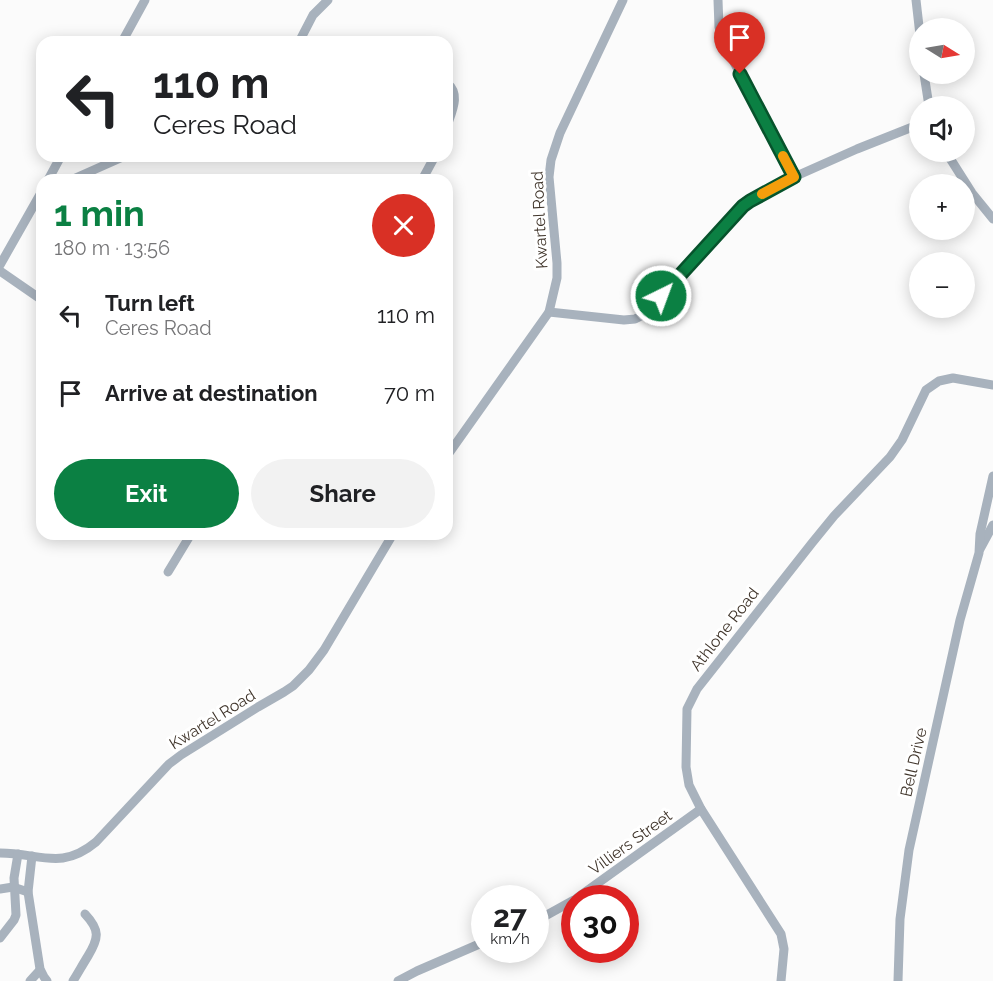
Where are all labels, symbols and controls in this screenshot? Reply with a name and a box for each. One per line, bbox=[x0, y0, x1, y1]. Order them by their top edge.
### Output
pin bbox=[714, 12, 765, 74]
north arrow bbox=[909, 18, 975, 84]
map controls bbox=[909, 18, 975, 318]
icon: arrive bbox=[723, 21, 756, 54]
text: 110 m bbox=[153, 59, 269, 108]
icon: left bbox=[54, 60, 132, 138]
button: sound bbox=[909, 96, 975, 162]
text: Ceres Road bbox=[153, 109, 297, 140]
street label: Kwartel Road bbox=[527, 171, 552, 269]
button: + bbox=[909, 174, 975, 240]
text: 1 min bbox=[54, 192, 145, 234]
button: close bbox=[372, 194, 435, 257]
text: 180 m · 13:56 bbox=[54, 236, 170, 260]
button: − bbox=[909, 252, 975, 318]
position arrow bbox=[629, 264, 693, 328]
text: Turn left bbox=[105, 290, 195, 316]
icon: left bbox=[54, 299, 87, 332]
text: 110 m bbox=[377, 302, 435, 328]
text: Ceres Road bbox=[105, 316, 212, 340]
icon: arrive bbox=[54, 377, 87, 410]
text: Arrive at destination bbox=[105, 380, 318, 406]
text: 70 m bbox=[384, 380, 435, 406]
button: Exit bbox=[54, 459, 239, 528]
button: Share bbox=[251, 459, 435, 528]
street label: Athlone Road bbox=[686, 584, 763, 675]
street label: Kwartel Road bbox=[166, 685, 259, 753]
street label: Bell Drive bbox=[896, 726, 931, 799]
street label: Villiers Street bbox=[585, 806, 676, 879]
speed limit sign: 30 bbox=[561, 885, 639, 963]
text: 27 bbox=[493, 899, 527, 934]
text: km/h bbox=[490, 930, 530, 948]

